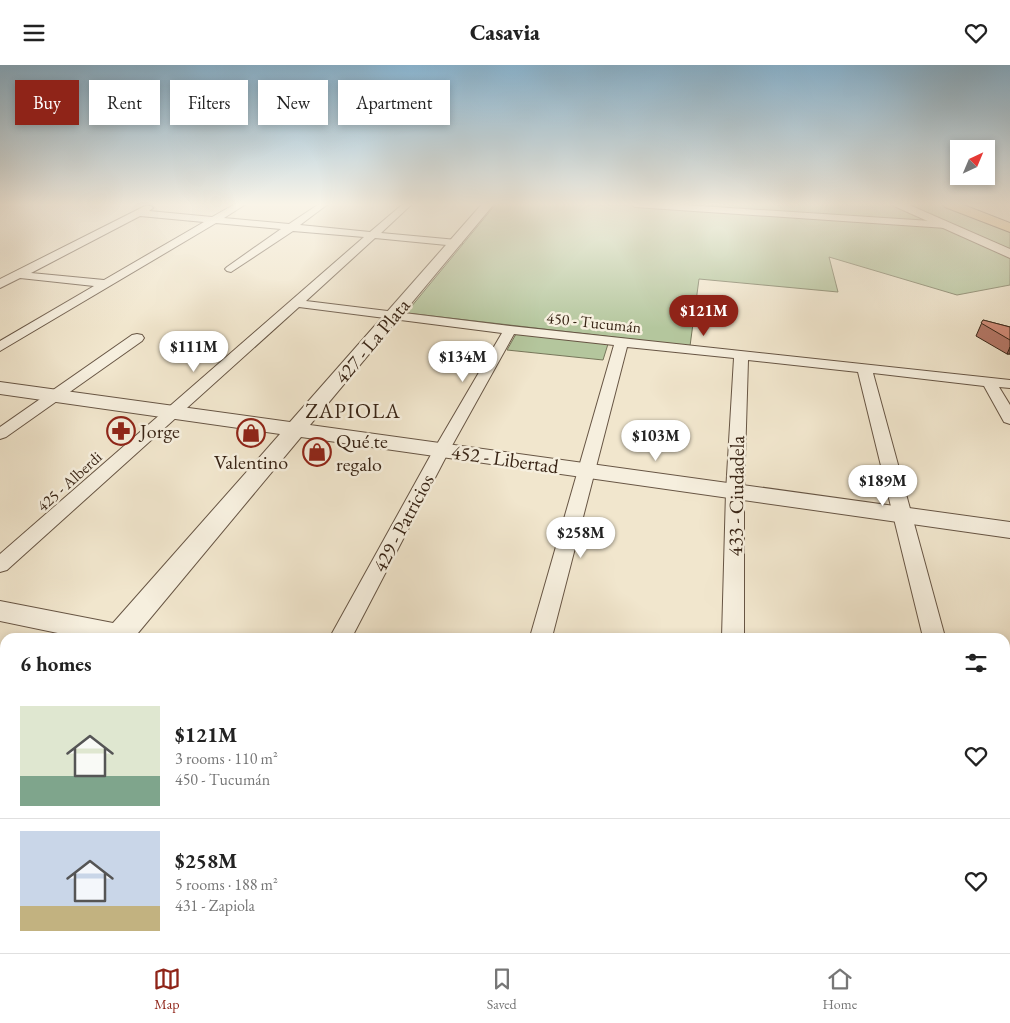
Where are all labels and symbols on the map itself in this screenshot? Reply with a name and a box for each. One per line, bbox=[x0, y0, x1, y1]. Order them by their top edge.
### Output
north arrow bbox=[950, 140, 995, 185]
street label: 427 - La Plata bbox=[329, 293, 415, 389]
pin: $121M bbox=[669, 295, 739, 337]
street label: 450 - Tucumán bbox=[546, 307, 643, 338]
pin: $111M bbox=[159, 331, 229, 373]
pin: $134M bbox=[428, 341, 498, 383]
district label: ZAPIOLA bbox=[305, 397, 401, 424]
pharmacy icon: Jorge bbox=[106, 416, 136, 446]
place label: Jorge bbox=[138, 418, 180, 444]
shop icon: Valentino bbox=[236, 418, 266, 448]
pin: $103M bbox=[621, 419, 691, 462]
place label: Qué te regalo bbox=[336, 428, 388, 477]
street label: 433 - Ciudadela bbox=[722, 435, 750, 557]
shop icon: Qué te regalo bbox=[302, 437, 332, 467]
street label: 452 - Libertad bbox=[450, 439, 561, 480]
street label: 425 - Alberdi bbox=[32, 447, 106, 516]
place label: Valentino bbox=[214, 449, 288, 475]
pin: $189M bbox=[848, 465, 918, 507]
street label: 429 - Patricios bbox=[366, 469, 440, 577]
pin: $258M bbox=[546, 517, 616, 559]

